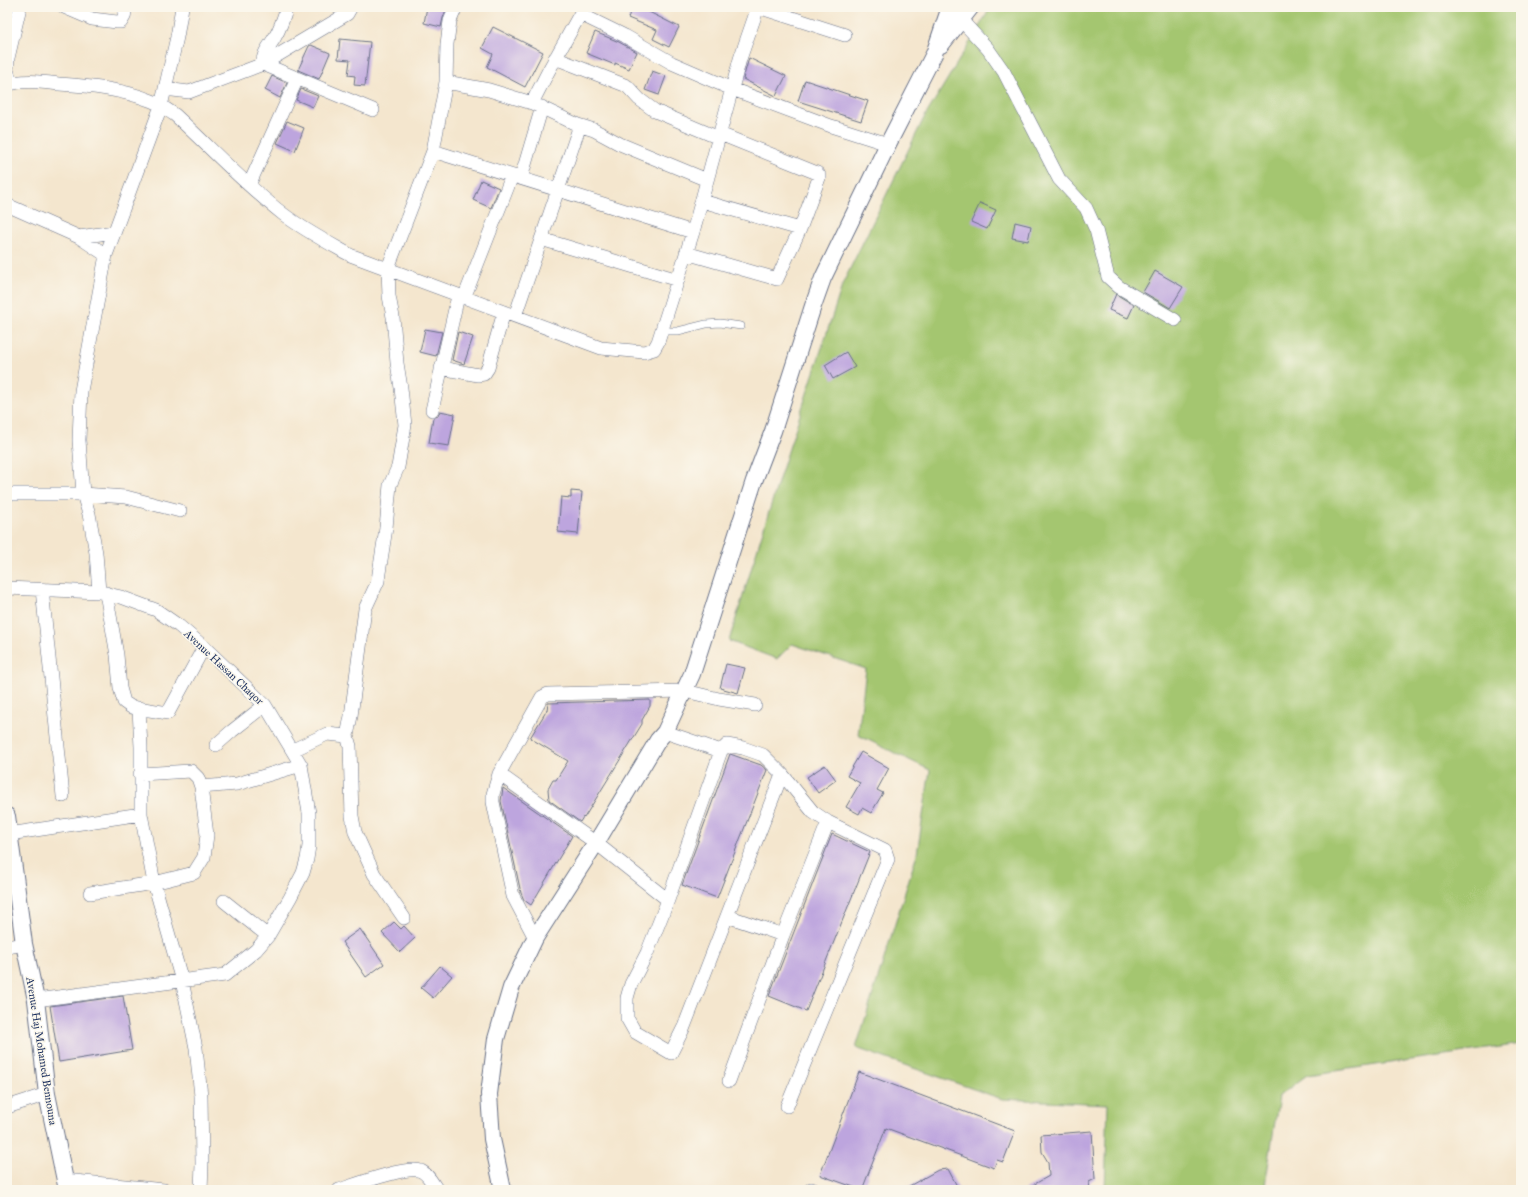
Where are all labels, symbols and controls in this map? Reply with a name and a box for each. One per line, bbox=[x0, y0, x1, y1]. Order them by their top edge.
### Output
street label: Avenue Hassan Chaqor bbox=[180, 627, 267, 709]
street label: Avenue Haj Mohamed Bennouna bbox=[23, 975, 60, 1126]

